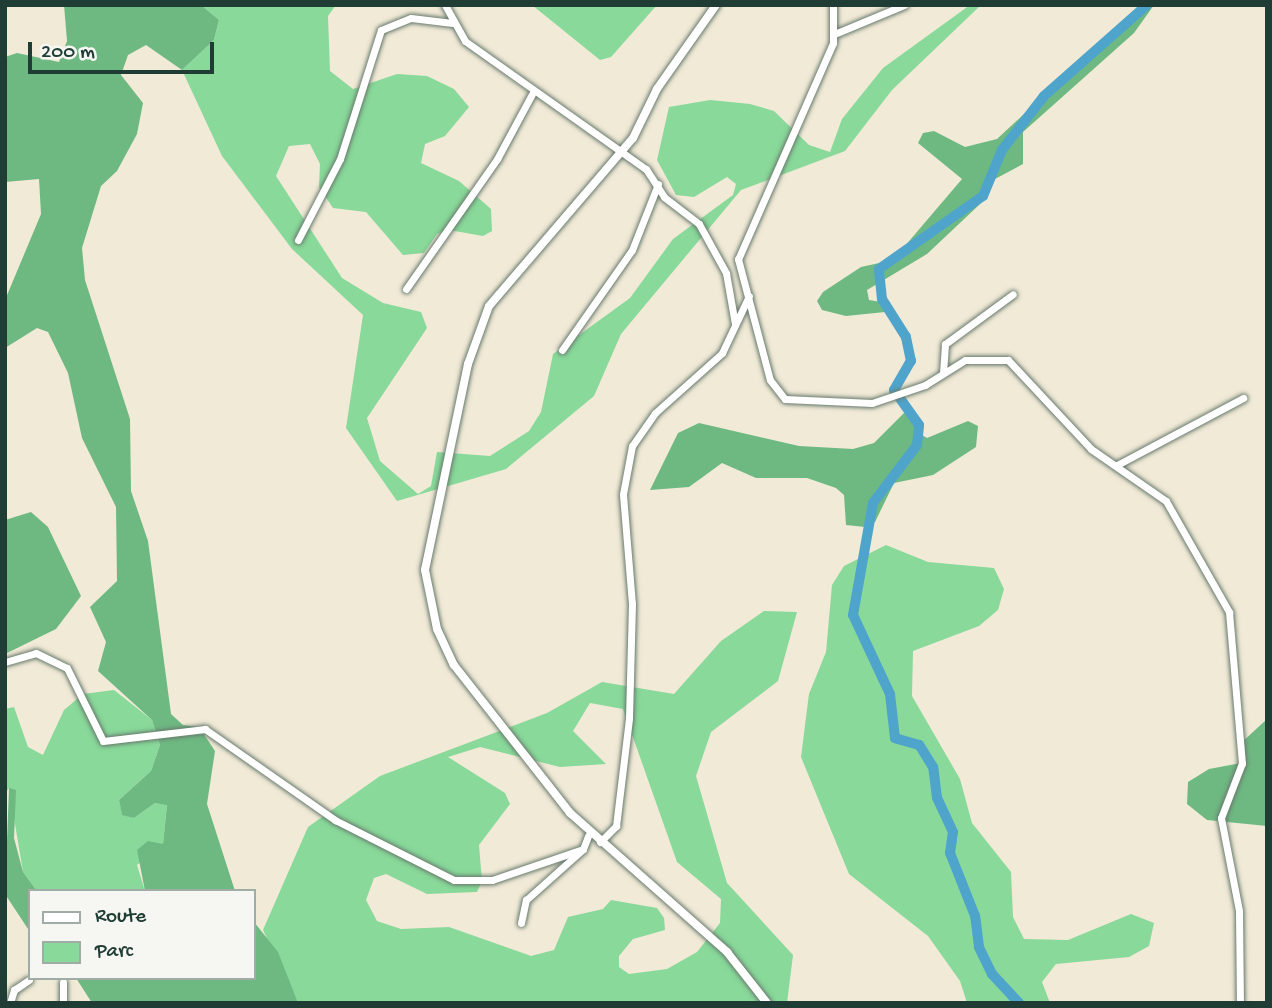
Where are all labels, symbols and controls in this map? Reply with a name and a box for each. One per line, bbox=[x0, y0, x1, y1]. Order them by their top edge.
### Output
scale bar bbox=[32, 28, 217, 72]
text: 200 m bbox=[41, 41, 95, 66]
legend bbox=[28, 889, 256, 980]
text: Route bbox=[95, 905, 146, 930]
text: Parc bbox=[95, 940, 133, 965]

